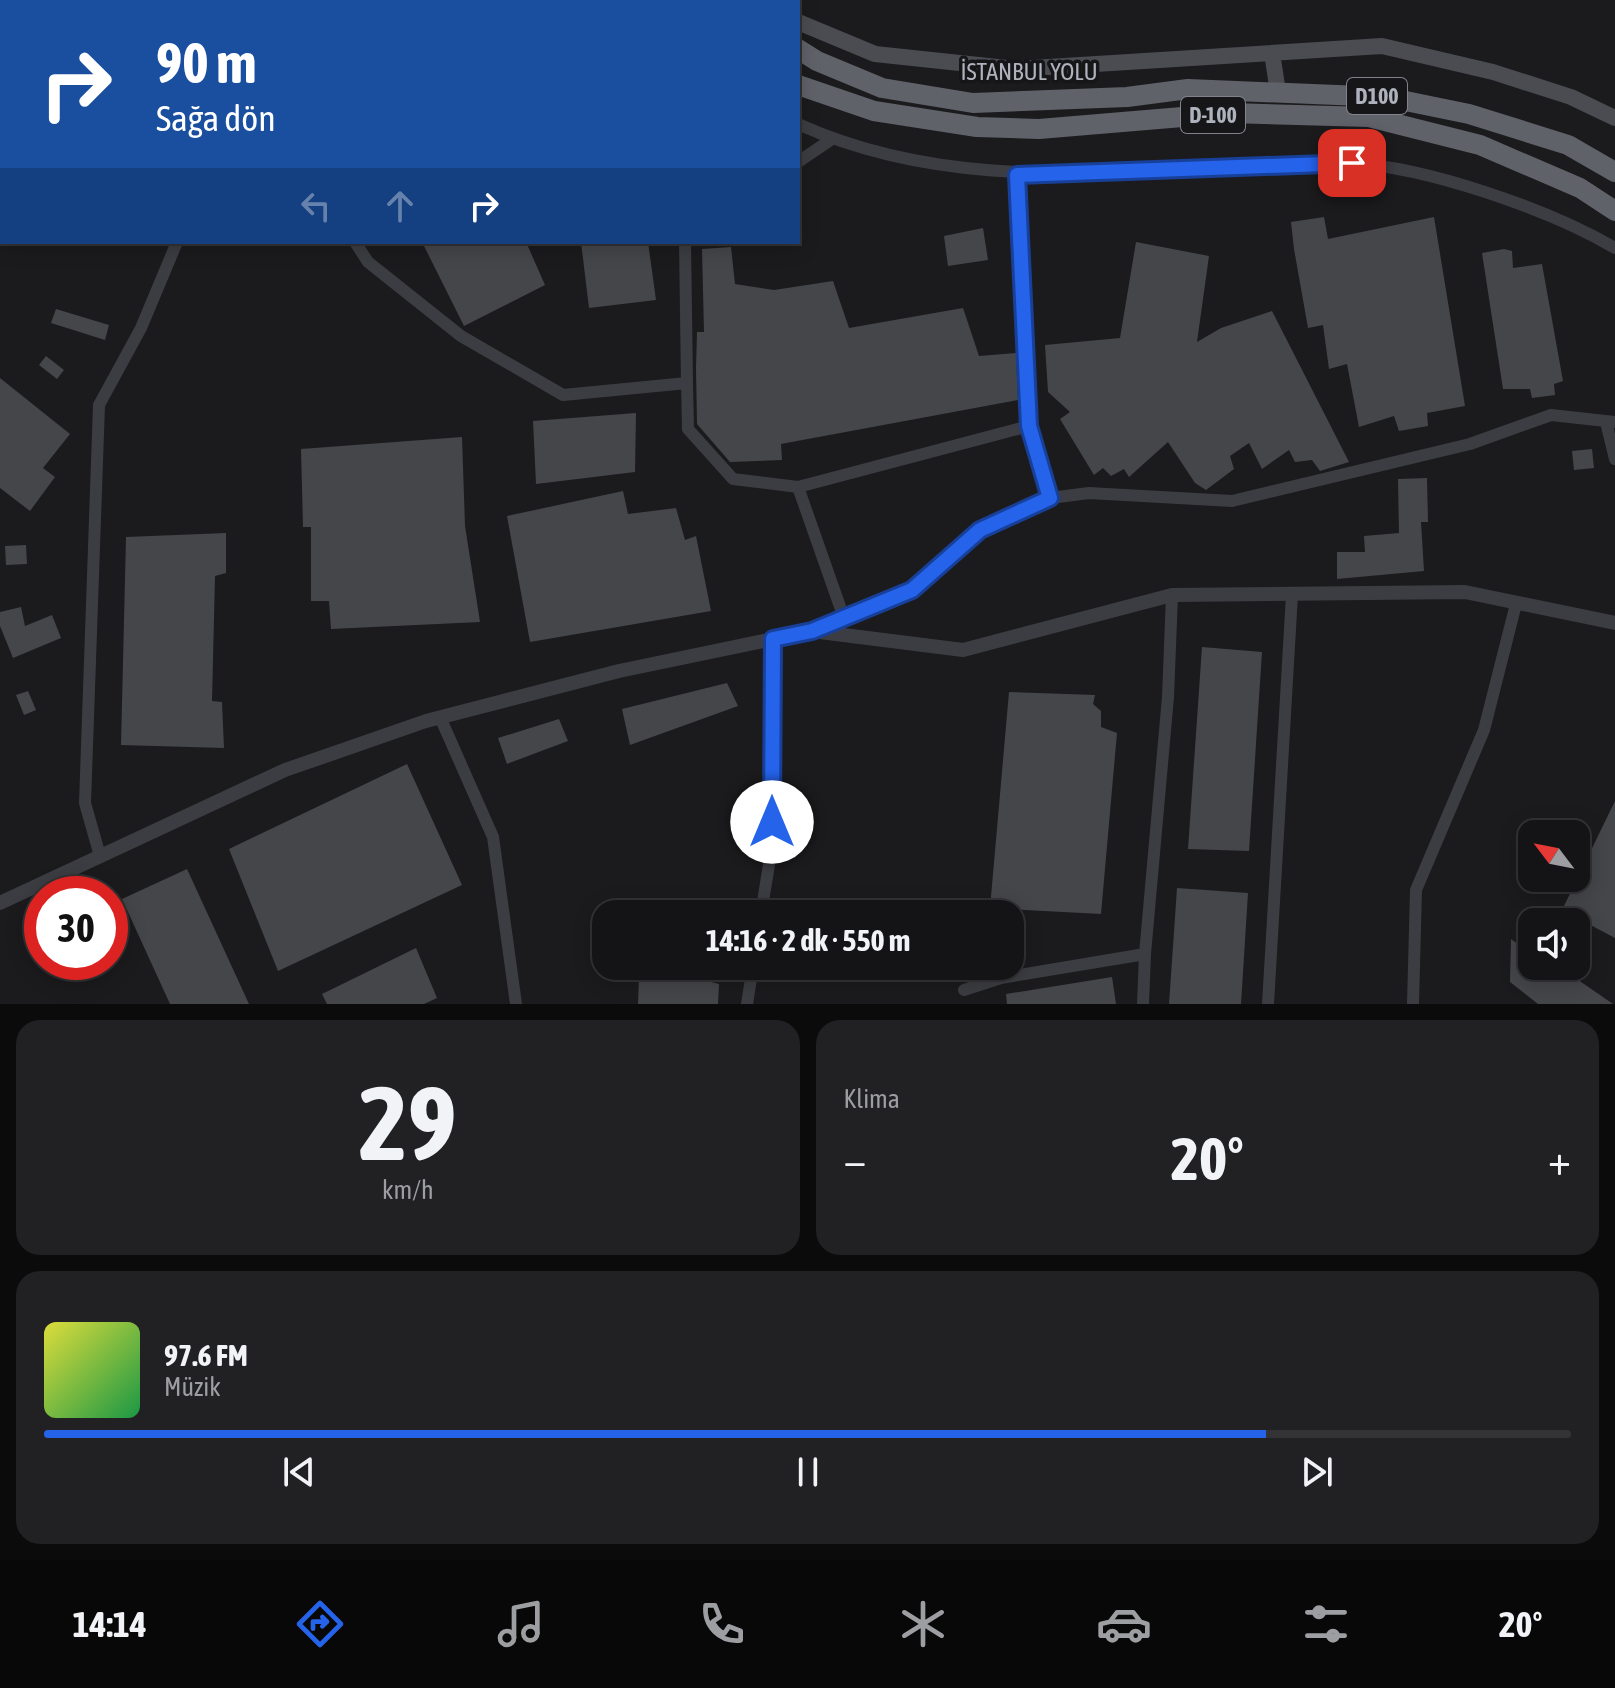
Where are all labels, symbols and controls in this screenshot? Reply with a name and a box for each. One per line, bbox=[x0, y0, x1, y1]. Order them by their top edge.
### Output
text: 90 m bbox=[156, 31, 257, 95]
icon: right bbox=[24, 32, 128, 136]
street label: İSTANBUL YOLU bbox=[960, 58, 1098, 85]
road number: D100 bbox=[1347, 78, 1407, 114]
text: Sağa dön bbox=[156, 97, 276, 139]
road number: D-100 bbox=[1181, 97, 1245, 133]
pin bbox=[1318, 129, 1386, 197]
icon: arrive bbox=[1330, 141, 1374, 185]
icon: left bbox=[294, 184, 338, 228]
icon: ahead bbox=[378, 184, 422, 228]
icon: right bbox=[462, 184, 506, 228]
position arrow bbox=[730, 780, 814, 864]
north arrow bbox=[1518, 820, 1590, 892]
map controls bbox=[1518, 820, 1590, 980]
speed limit sign: 30 bbox=[24, 876, 128, 980]
button: sound bbox=[1518, 908, 1590, 980]
text: 14:16 · 2 dk · 550 m bbox=[706, 923, 910, 957]
text: 29 bbox=[359, 1063, 457, 1182]
text: Klima bbox=[844, 1084, 900, 1114]
text: 20° bbox=[1171, 1124, 1244, 1193]
text: − bbox=[844, 1134, 866, 1184]
text: + bbox=[1548, 1134, 1571, 1184]
text: km/h bbox=[382, 1175, 434, 1205]
text: 97.6 FM bbox=[164, 1338, 248, 1372]
text: Müzik bbox=[164, 1372, 221, 1402]
icon: previous bbox=[277, 1450, 321, 1494]
icon: pause bbox=[786, 1450, 830, 1494]
icon: next bbox=[1295, 1450, 1339, 1494]
icon: directions bbox=[292, 1596, 348, 1652]
icon: music bbox=[493, 1596, 549, 1652]
icon: phone bbox=[694, 1596, 750, 1652]
icon: climate bbox=[895, 1596, 951, 1652]
icon: car bbox=[1096, 1596, 1152, 1652]
icon: filters bbox=[1298, 1596, 1354, 1652]
text: 14:14 bbox=[73, 1603, 147, 1645]
text: 20° bbox=[1499, 1603, 1542, 1645]

